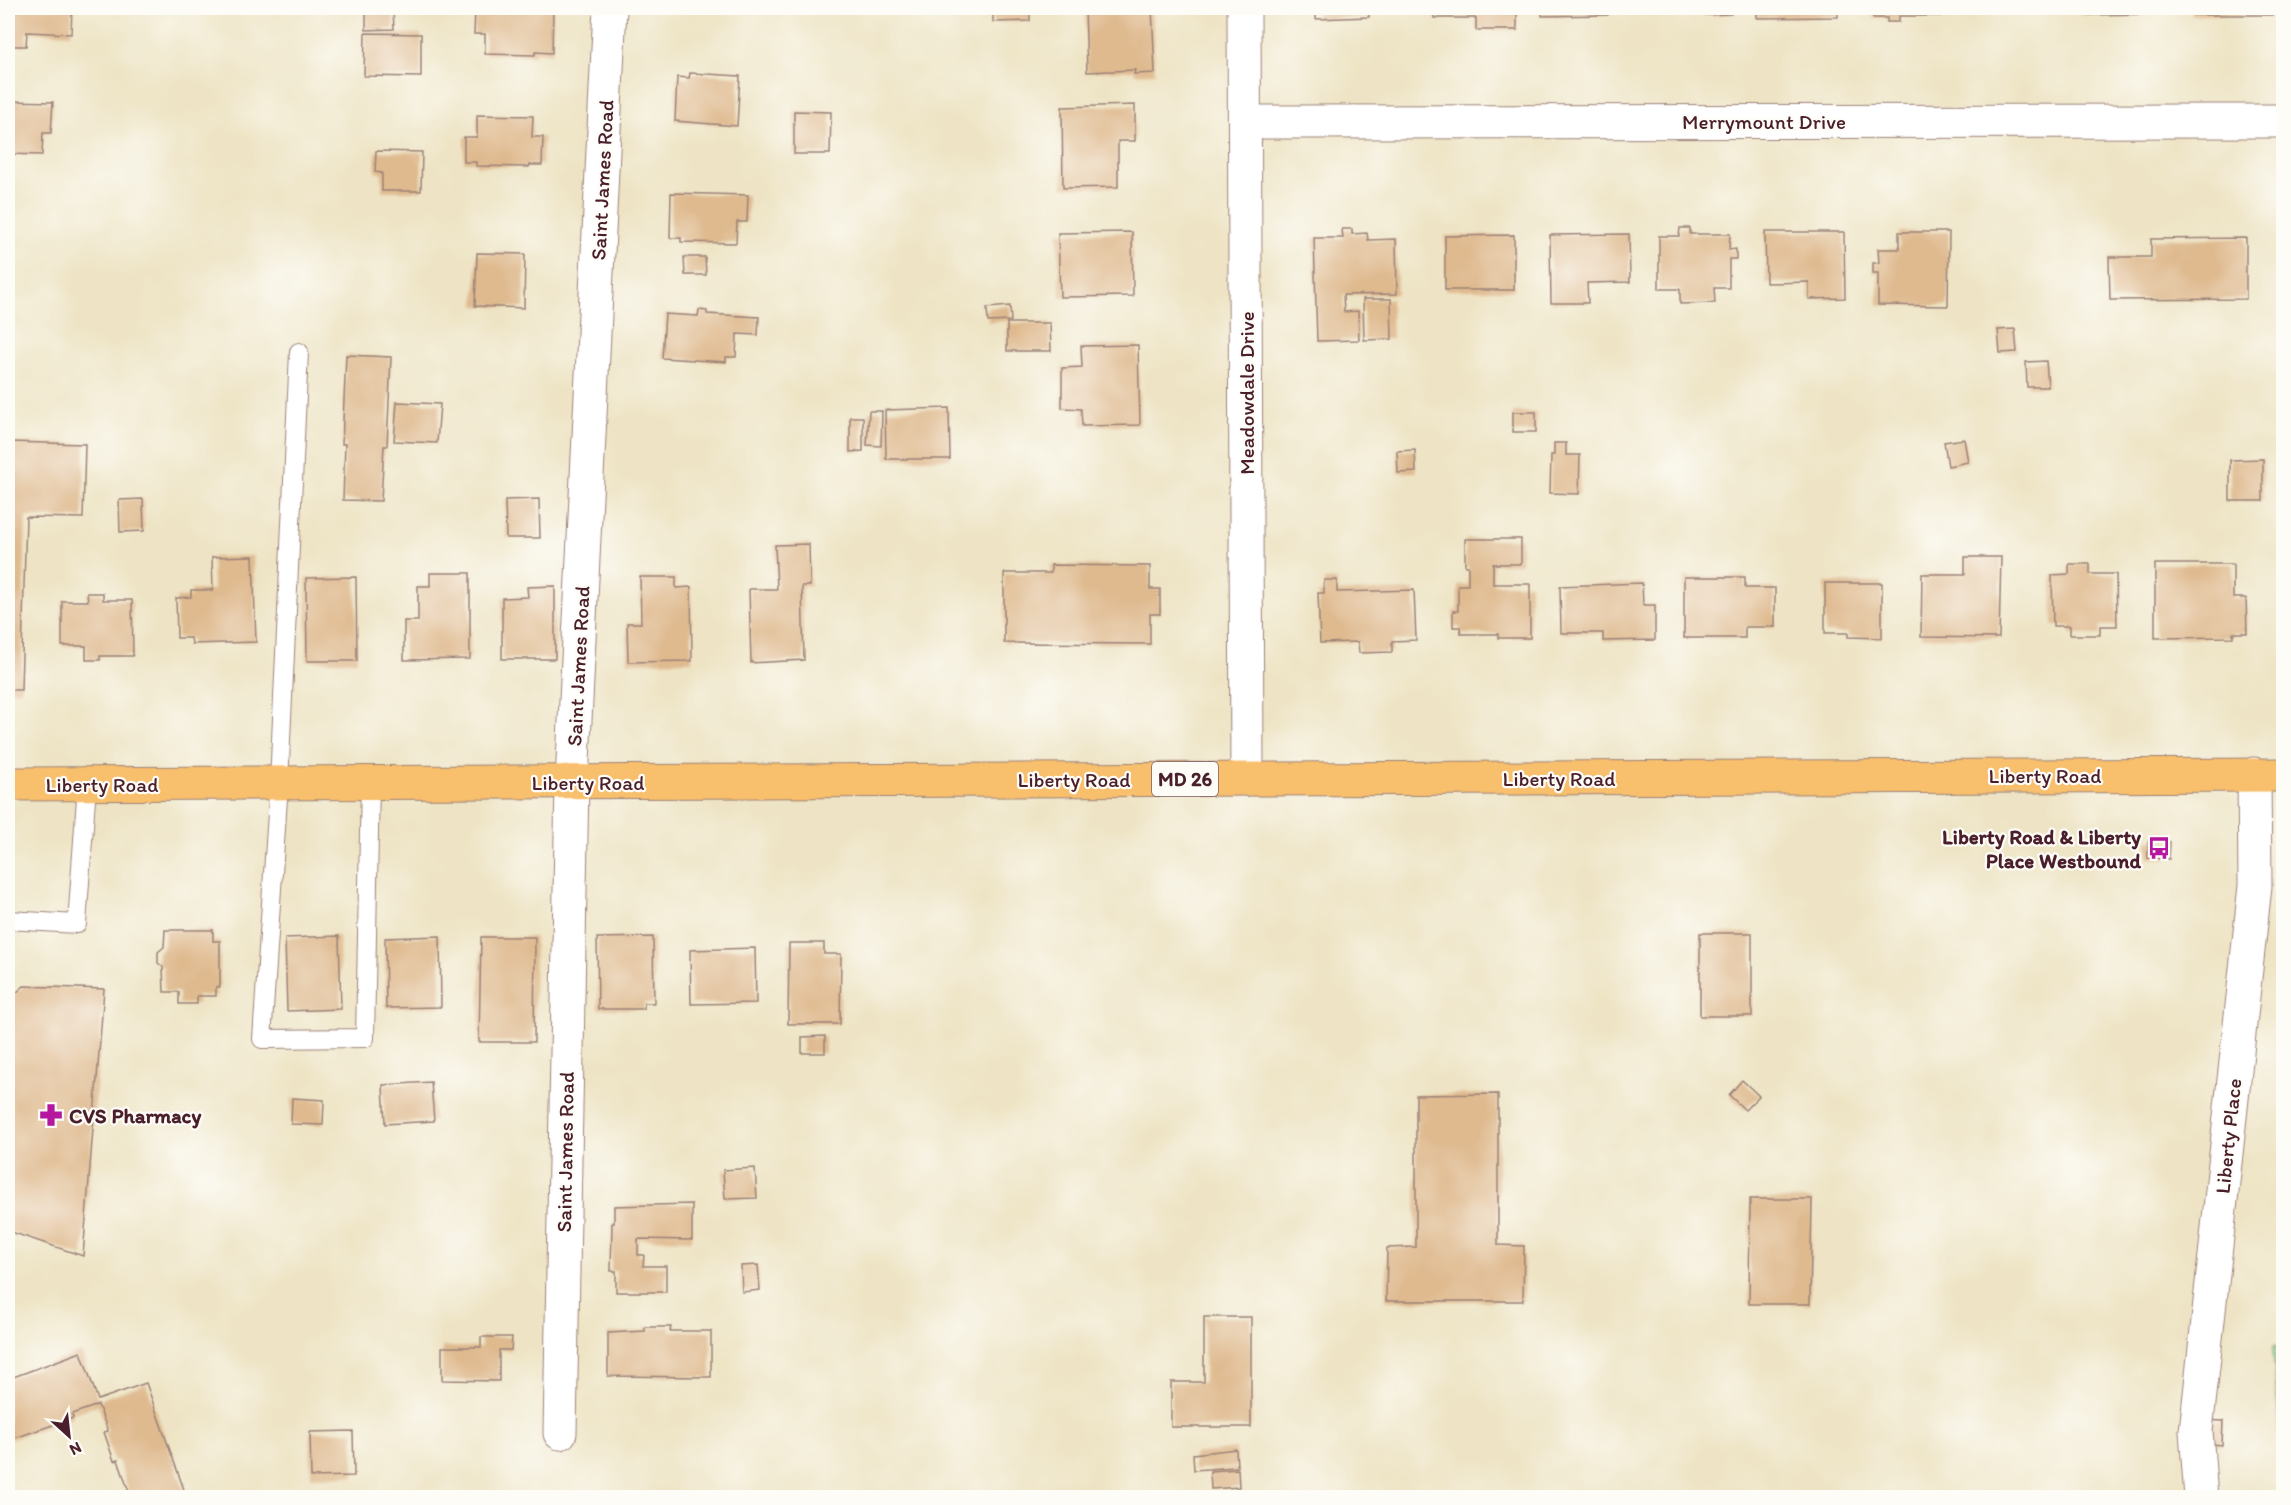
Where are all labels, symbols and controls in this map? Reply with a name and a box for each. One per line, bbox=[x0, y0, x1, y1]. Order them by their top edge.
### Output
street label: Saint James Road bbox=[585, 99, 619, 261]
street label: Merrymount Drive bbox=[1682, 109, 1846, 134]
street label: Meadowdale Drive bbox=[1234, 311, 1259, 475]
street label: Saint James Road bbox=[561, 585, 595, 747]
road number: MD 26 bbox=[1152, 762, 1218, 796]
street label: Liberty Road bbox=[1989, 763, 2101, 788]
street label: Liberty Road bbox=[1503, 766, 1615, 791]
street label: Liberty Road bbox=[1018, 767, 1130, 792]
street label: Liberty Road bbox=[532, 770, 644, 795]
street label: Liberty Road bbox=[46, 772, 158, 797]
place label: Liberty Road & Liberty Place Westbound bbox=[1942, 824, 2142, 873]
bus stop icon: Liberty Road & Liberty Place Westbound bbox=[2146, 835, 2172, 861]
street label: Saint James Road bbox=[551, 1071, 579, 1233]
street label: Liberty Place bbox=[2210, 1077, 2246, 1195]
pharmacy icon: CVS Pharmacy bbox=[38, 1102, 64, 1128]
place label: CVS Pharmacy bbox=[69, 1103, 201, 1129]
north arrow bbox=[39, 1406, 99, 1466]
text: N bbox=[66, 1438, 85, 1460]

